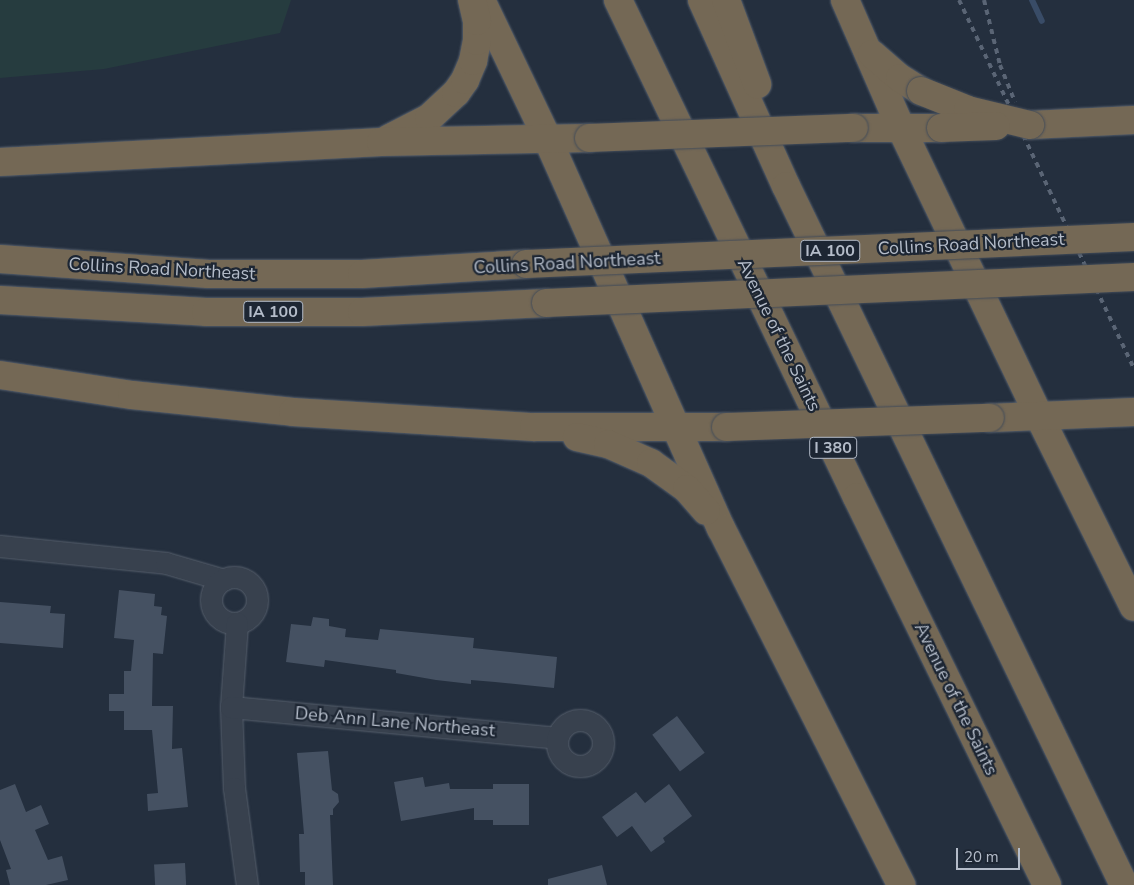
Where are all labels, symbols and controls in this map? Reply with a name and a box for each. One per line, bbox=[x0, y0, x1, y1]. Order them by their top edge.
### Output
street label: Collins Road Northeast bbox=[877, 228, 1065, 260]
road number: IA 100 bbox=[800, 238, 860, 264]
street label: Collins Road Northeast bbox=[473, 247, 661, 279]
street label: Collins Road Northeast bbox=[68, 253, 256, 285]
street label: Avenue of the Saints bbox=[733, 255, 825, 415]
road number: IA 100 bbox=[243, 298, 303, 326]
road number: I 380 bbox=[808, 434, 858, 462]
street label: Avenue of the Saints bbox=[910, 619, 1002, 779]
street label: Deb Ann Lane Northeast bbox=[294, 702, 496, 742]
scale bar bbox=[959, 838, 1023, 870]
text: 20 m bbox=[964, 847, 999, 867]

